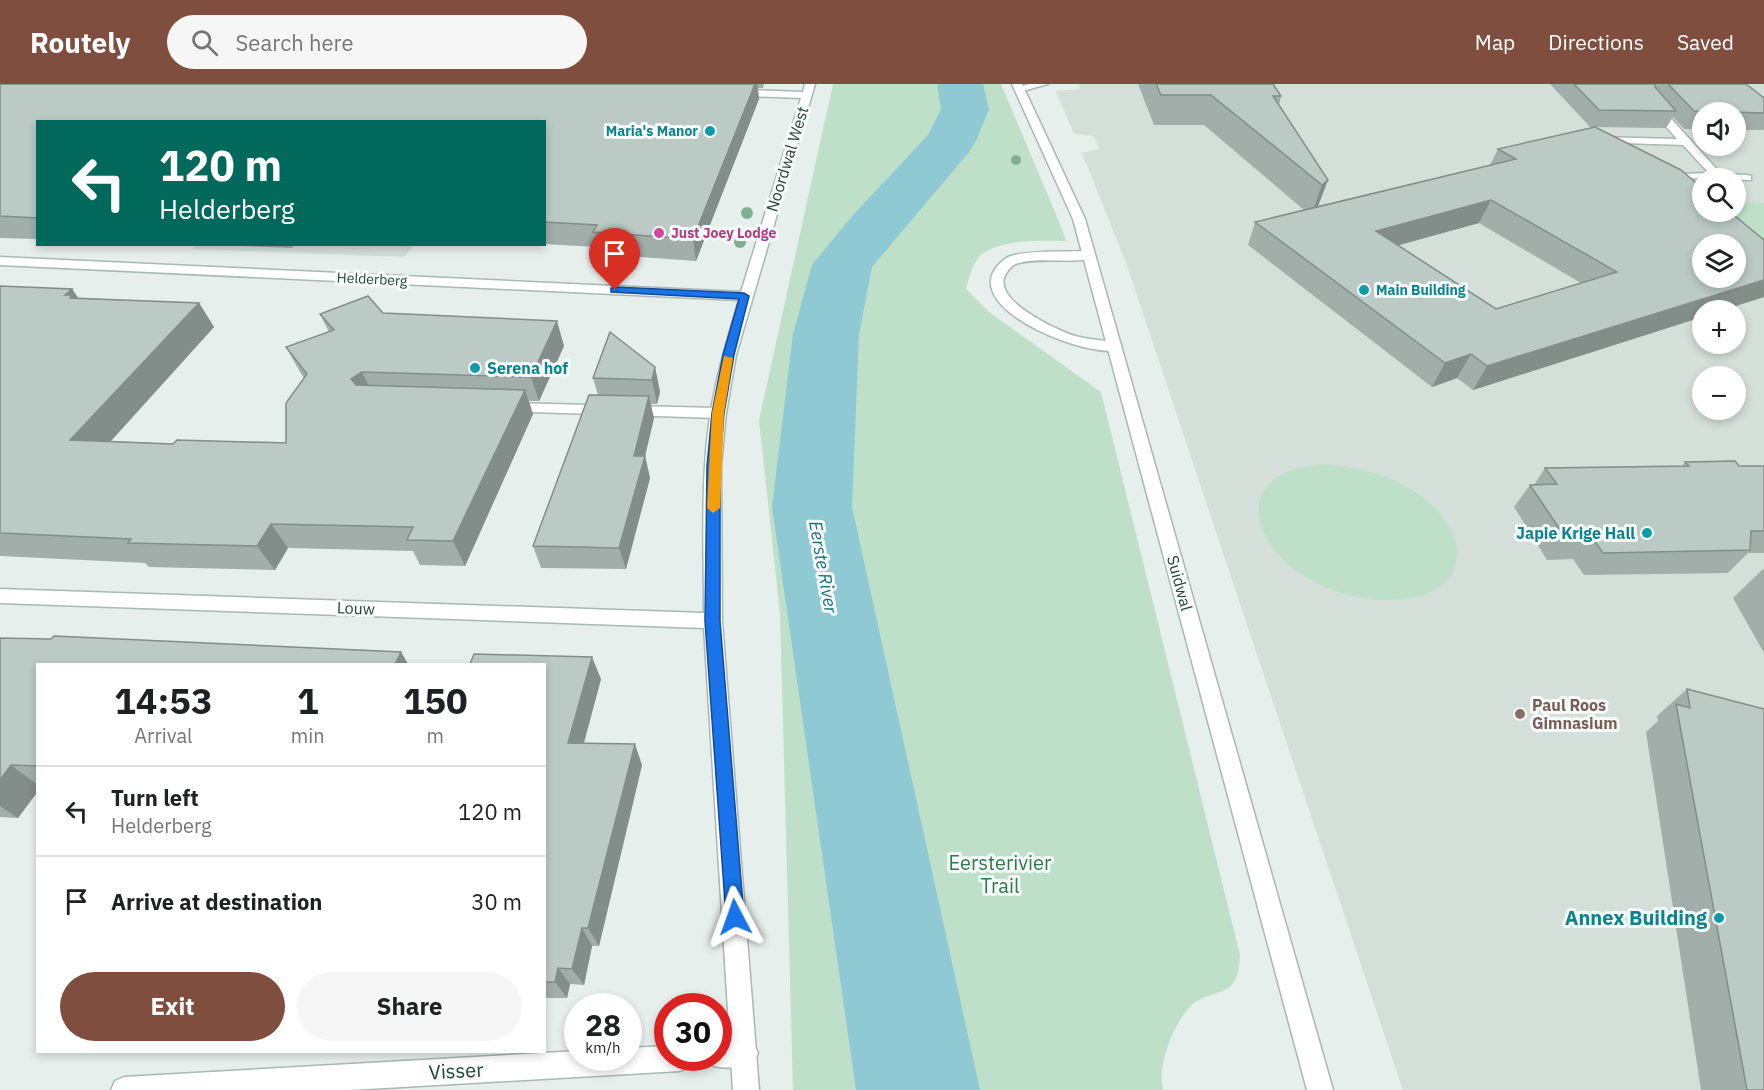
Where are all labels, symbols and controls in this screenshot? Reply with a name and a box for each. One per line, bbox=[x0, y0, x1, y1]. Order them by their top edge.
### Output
search box bbox=[167, 15, 587, 69]
text: Routely bbox=[30, 24, 131, 61]
icon: search bbox=[188, 26, 221, 59]
text: Search here bbox=[236, 28, 354, 57]
text: Map bbox=[1475, 28, 1515, 56]
text: Directions bbox=[1548, 28, 1644, 56]
text: Saved bbox=[1677, 28, 1734, 56]
map controls bbox=[1692, 102, 1746, 420]
button: sound bbox=[1692, 102, 1746, 156]
street label: Noordwal West bbox=[761, 104, 813, 214]
place label: Maria's Manor bbox=[606, 122, 698, 140]
marker: Maria's Manor bbox=[703, 124, 717, 138]
text: 120 m bbox=[159, 138, 282, 193]
icon: left bbox=[60, 144, 138, 222]
button: search bbox=[1692, 168, 1746, 222]
text: Helderberg bbox=[159, 191, 295, 226]
place label: Just Joey Lodge bbox=[671, 224, 776, 242]
marker: Just Joey Lodge bbox=[652, 226, 666, 240]
pin bbox=[589, 228, 640, 290]
button: layers bbox=[1692, 234, 1746, 288]
icon: arrive bbox=[598, 237, 631, 270]
street label: Helderberg bbox=[336, 268, 408, 290]
place label: Main Building bbox=[1376, 281, 1466, 299]
marker: Main Building bbox=[1357, 283, 1371, 297]
button: + bbox=[1692, 300, 1746, 354]
place label: Serena hof bbox=[487, 358, 568, 378]
marker: Serena hof bbox=[468, 361, 482, 375]
button: − bbox=[1692, 366, 1746, 420]
water label: Eerste River bbox=[804, 519, 843, 615]
place label: Japie Krige Hall bbox=[1516, 523, 1635, 543]
marker: Japie Krige Hall bbox=[1640, 526, 1654, 540]
street label: Suidwal bbox=[1163, 553, 1197, 613]
street label: Louw bbox=[337, 597, 375, 619]
text: 14:53 bbox=[114, 677, 213, 724]
text: 1 bbox=[297, 677, 319, 724]
text: 150 bbox=[403, 677, 468, 724]
place label: Paul Roos Gimnasium bbox=[1532, 695, 1618, 733]
marker: Paul Roos Gimnasium bbox=[1513, 707, 1527, 721]
text: Arrival bbox=[134, 722, 193, 749]
text: min bbox=[291, 722, 325, 749]
text: m bbox=[427, 722, 444, 749]
text: Turn left bbox=[111, 783, 199, 812]
icon: left bbox=[60, 795, 93, 828]
text: 120 m bbox=[458, 797, 522, 826]
text: Helderberg bbox=[111, 812, 212, 839]
park label: Eersterivier Trail bbox=[949, 849, 1051, 899]
icon: arrive bbox=[60, 885, 93, 918]
position arrow bbox=[703, 885, 767, 949]
text: Arrive at destination bbox=[111, 887, 322, 916]
text: 30 m bbox=[471, 887, 522, 916]
place label: Annex Building bbox=[1565, 904, 1708, 931]
marker: Annex Building bbox=[1712, 911, 1726, 925]
button: Exit bbox=[60, 972, 285, 1041]
button: Share bbox=[297, 972, 522, 1041]
speed limit sign: 30 bbox=[654, 993, 732, 1071]
text: 28 bbox=[585, 1005, 621, 1044]
text: km/h bbox=[585, 1038, 621, 1057]
street label: Visser bbox=[428, 1056, 484, 1085]

